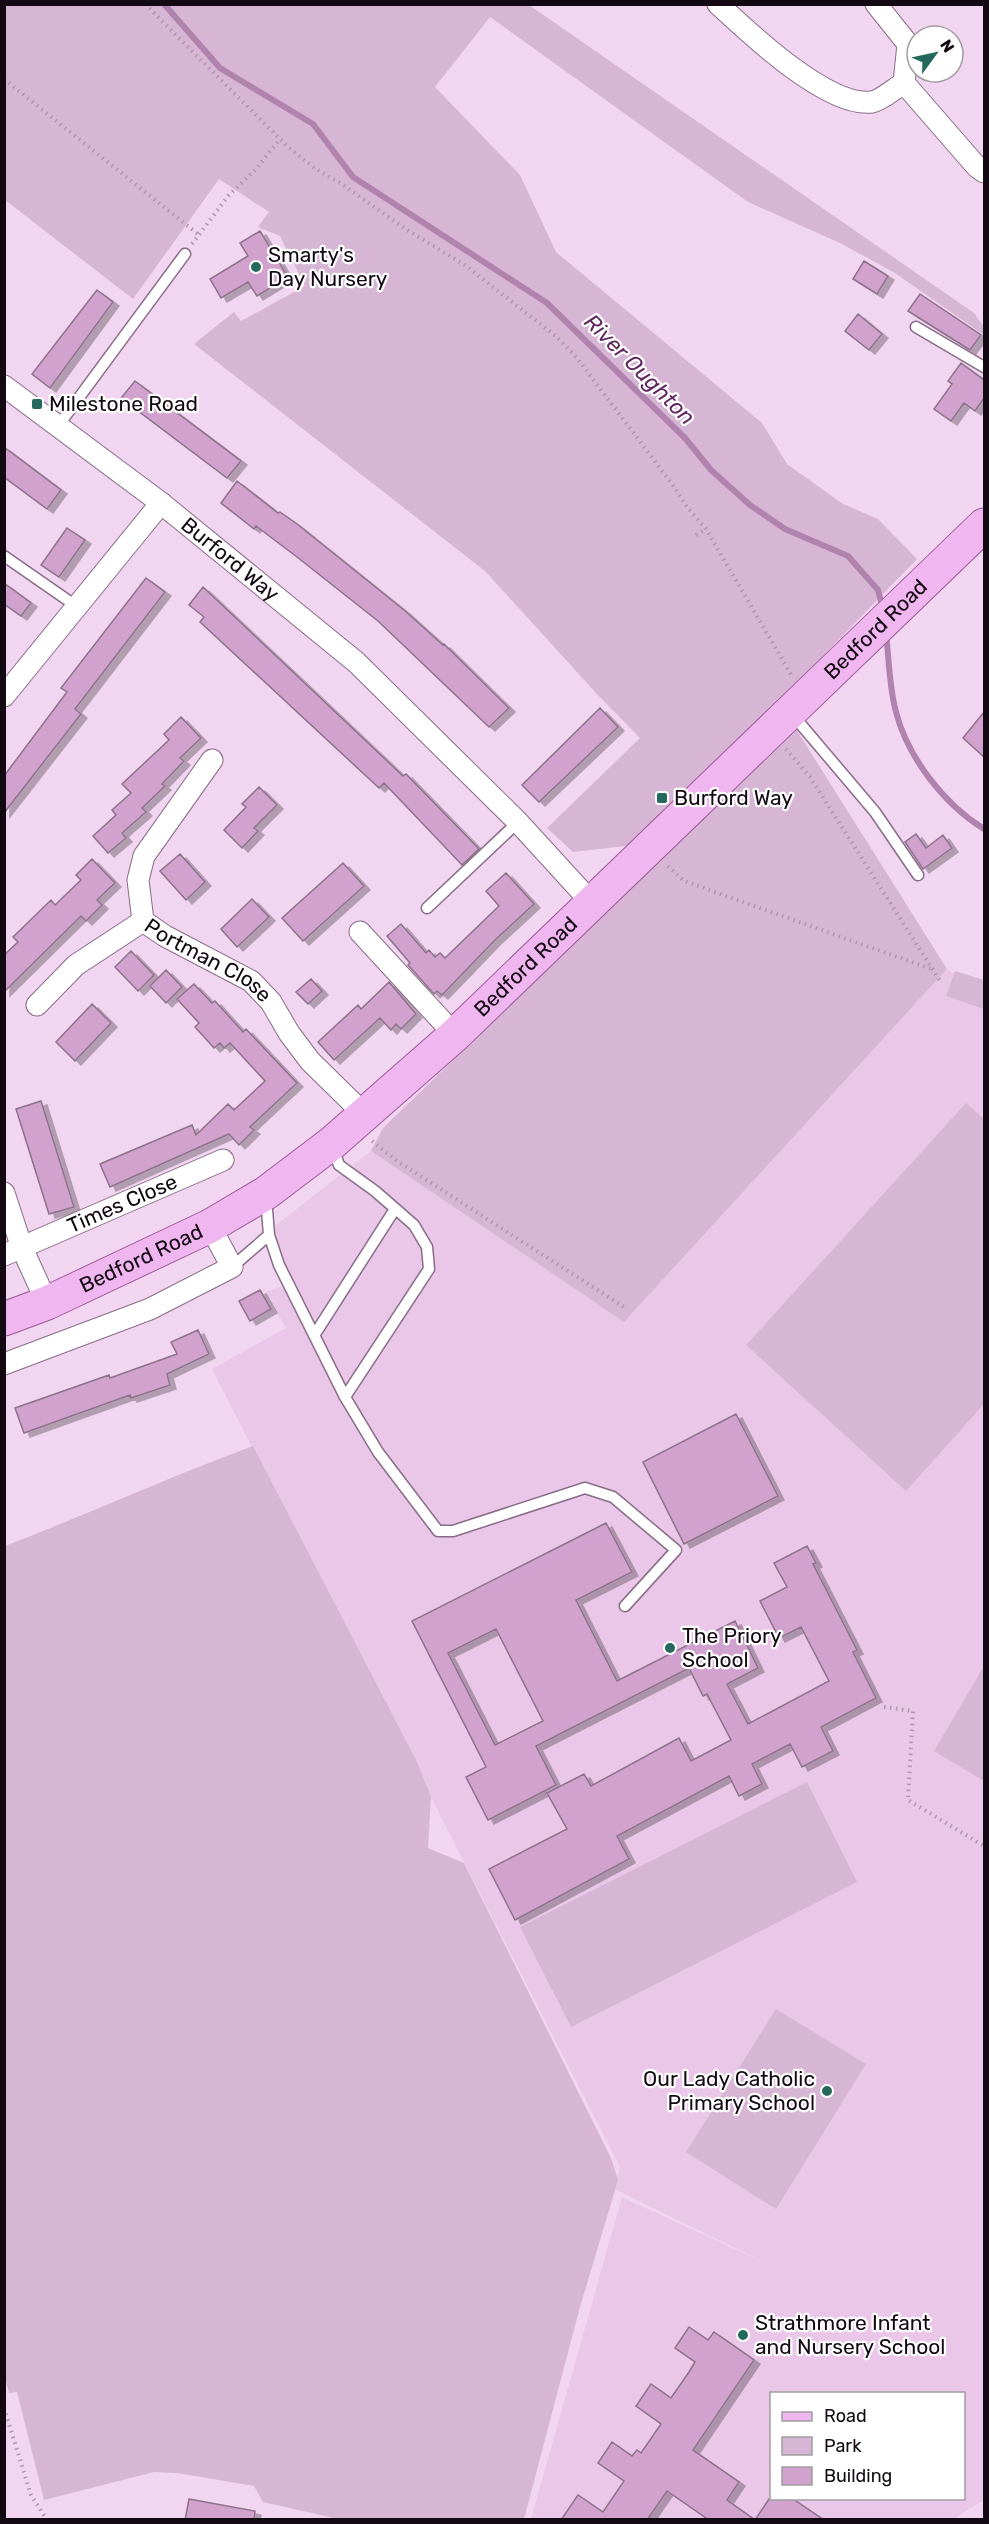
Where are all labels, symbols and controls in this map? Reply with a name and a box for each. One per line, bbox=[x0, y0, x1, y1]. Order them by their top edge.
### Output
north arrow bbox=[905, 24, 965, 84]
text: N bbox=[936, 36, 958, 56]
place label: Smarty's Day Nursery bbox=[268, 242, 388, 291]
marker: Smarty's Day Nursery bbox=[249, 260, 263, 274]
water label: River Oughton bbox=[578, 308, 701, 431]
place label: Milestone Road bbox=[49, 391, 198, 416]
marker: Milestone Road bbox=[30, 397, 44, 411]
street label: Burford Way bbox=[176, 512, 285, 607]
street label: Bedford Road bbox=[819, 574, 932, 684]
place label: Burford Way bbox=[674, 785, 793, 810]
marker: Burford Way bbox=[655, 791, 669, 805]
street label: Bedford Road bbox=[469, 911, 582, 1022]
street label: Portman Close bbox=[140, 913, 277, 1007]
street label: Times Close bbox=[63, 1168, 181, 1238]
street label: Bedford Road bbox=[75, 1218, 207, 1298]
place label: The Priory School bbox=[682, 1623, 782, 1672]
marker: The Priory School bbox=[663, 1641, 677, 1655]
place label: Our Lady Catholic Primary School bbox=[643, 2066, 815, 2115]
marker: Our Lady Catholic Primary School bbox=[820, 2084, 834, 2098]
place label: Strathmore Infant and Nursery School bbox=[755, 2310, 945, 2359]
marker: Strathmore Infant and Nursery School bbox=[736, 2328, 750, 2342]
legend bbox=[770, 2392, 965, 2500]
text: Road bbox=[824, 2405, 867, 2427]
text: Park bbox=[824, 2435, 862, 2457]
text: Building bbox=[824, 2465, 892, 2487]

